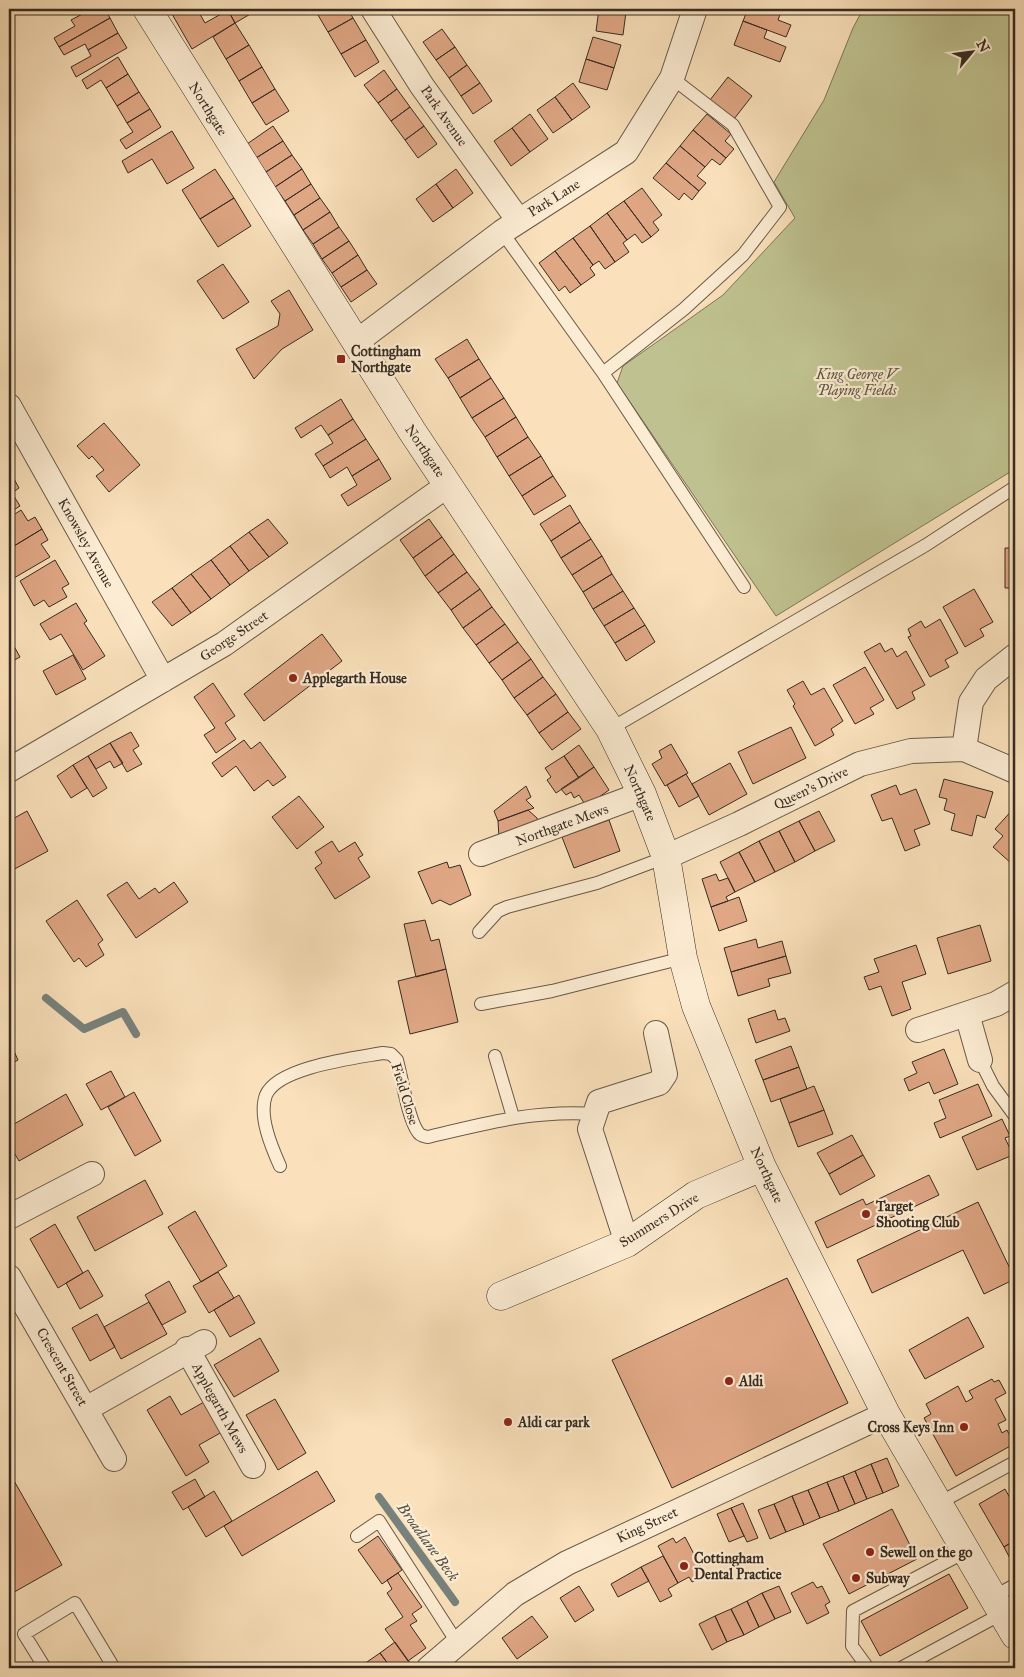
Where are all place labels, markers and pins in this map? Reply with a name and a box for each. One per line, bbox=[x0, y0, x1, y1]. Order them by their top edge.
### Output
place label: Cottingham Northgate bbox=[351, 343, 421, 377]
marker: Cottingham Northgate bbox=[335, 353, 347, 365]
place label: Applegarth House bbox=[302, 670, 407, 688]
marker: Applegarth House bbox=[287, 672, 299, 684]
place label: Target Shooting Club bbox=[875, 1198, 960, 1232]
marker: Target Shooting Club bbox=[860, 1208, 872, 1220]
place label: Aldi bbox=[738, 1373, 763, 1390]
marker: Aldi bbox=[723, 1375, 735, 1387]
place label: Aldi car park bbox=[517, 1414, 590, 1432]
marker: Aldi car park bbox=[502, 1416, 514, 1428]
place label: Cross Keys Inn bbox=[868, 1419, 954, 1437]
marker: Cross Keys Inn bbox=[958, 1421, 970, 1433]
place label: Sewell on the go bbox=[880, 1544, 972, 1562]
marker: Sewell on the go bbox=[864, 1546, 876, 1558]
place label: Cottingham Dental Practice bbox=[694, 1550, 782, 1583]
marker: Cottingham Dental Practice bbox=[678, 1560, 690, 1572]
place label: Subway bbox=[866, 1570, 911, 1588]
marker: Subway bbox=[850, 1572, 862, 1584]

